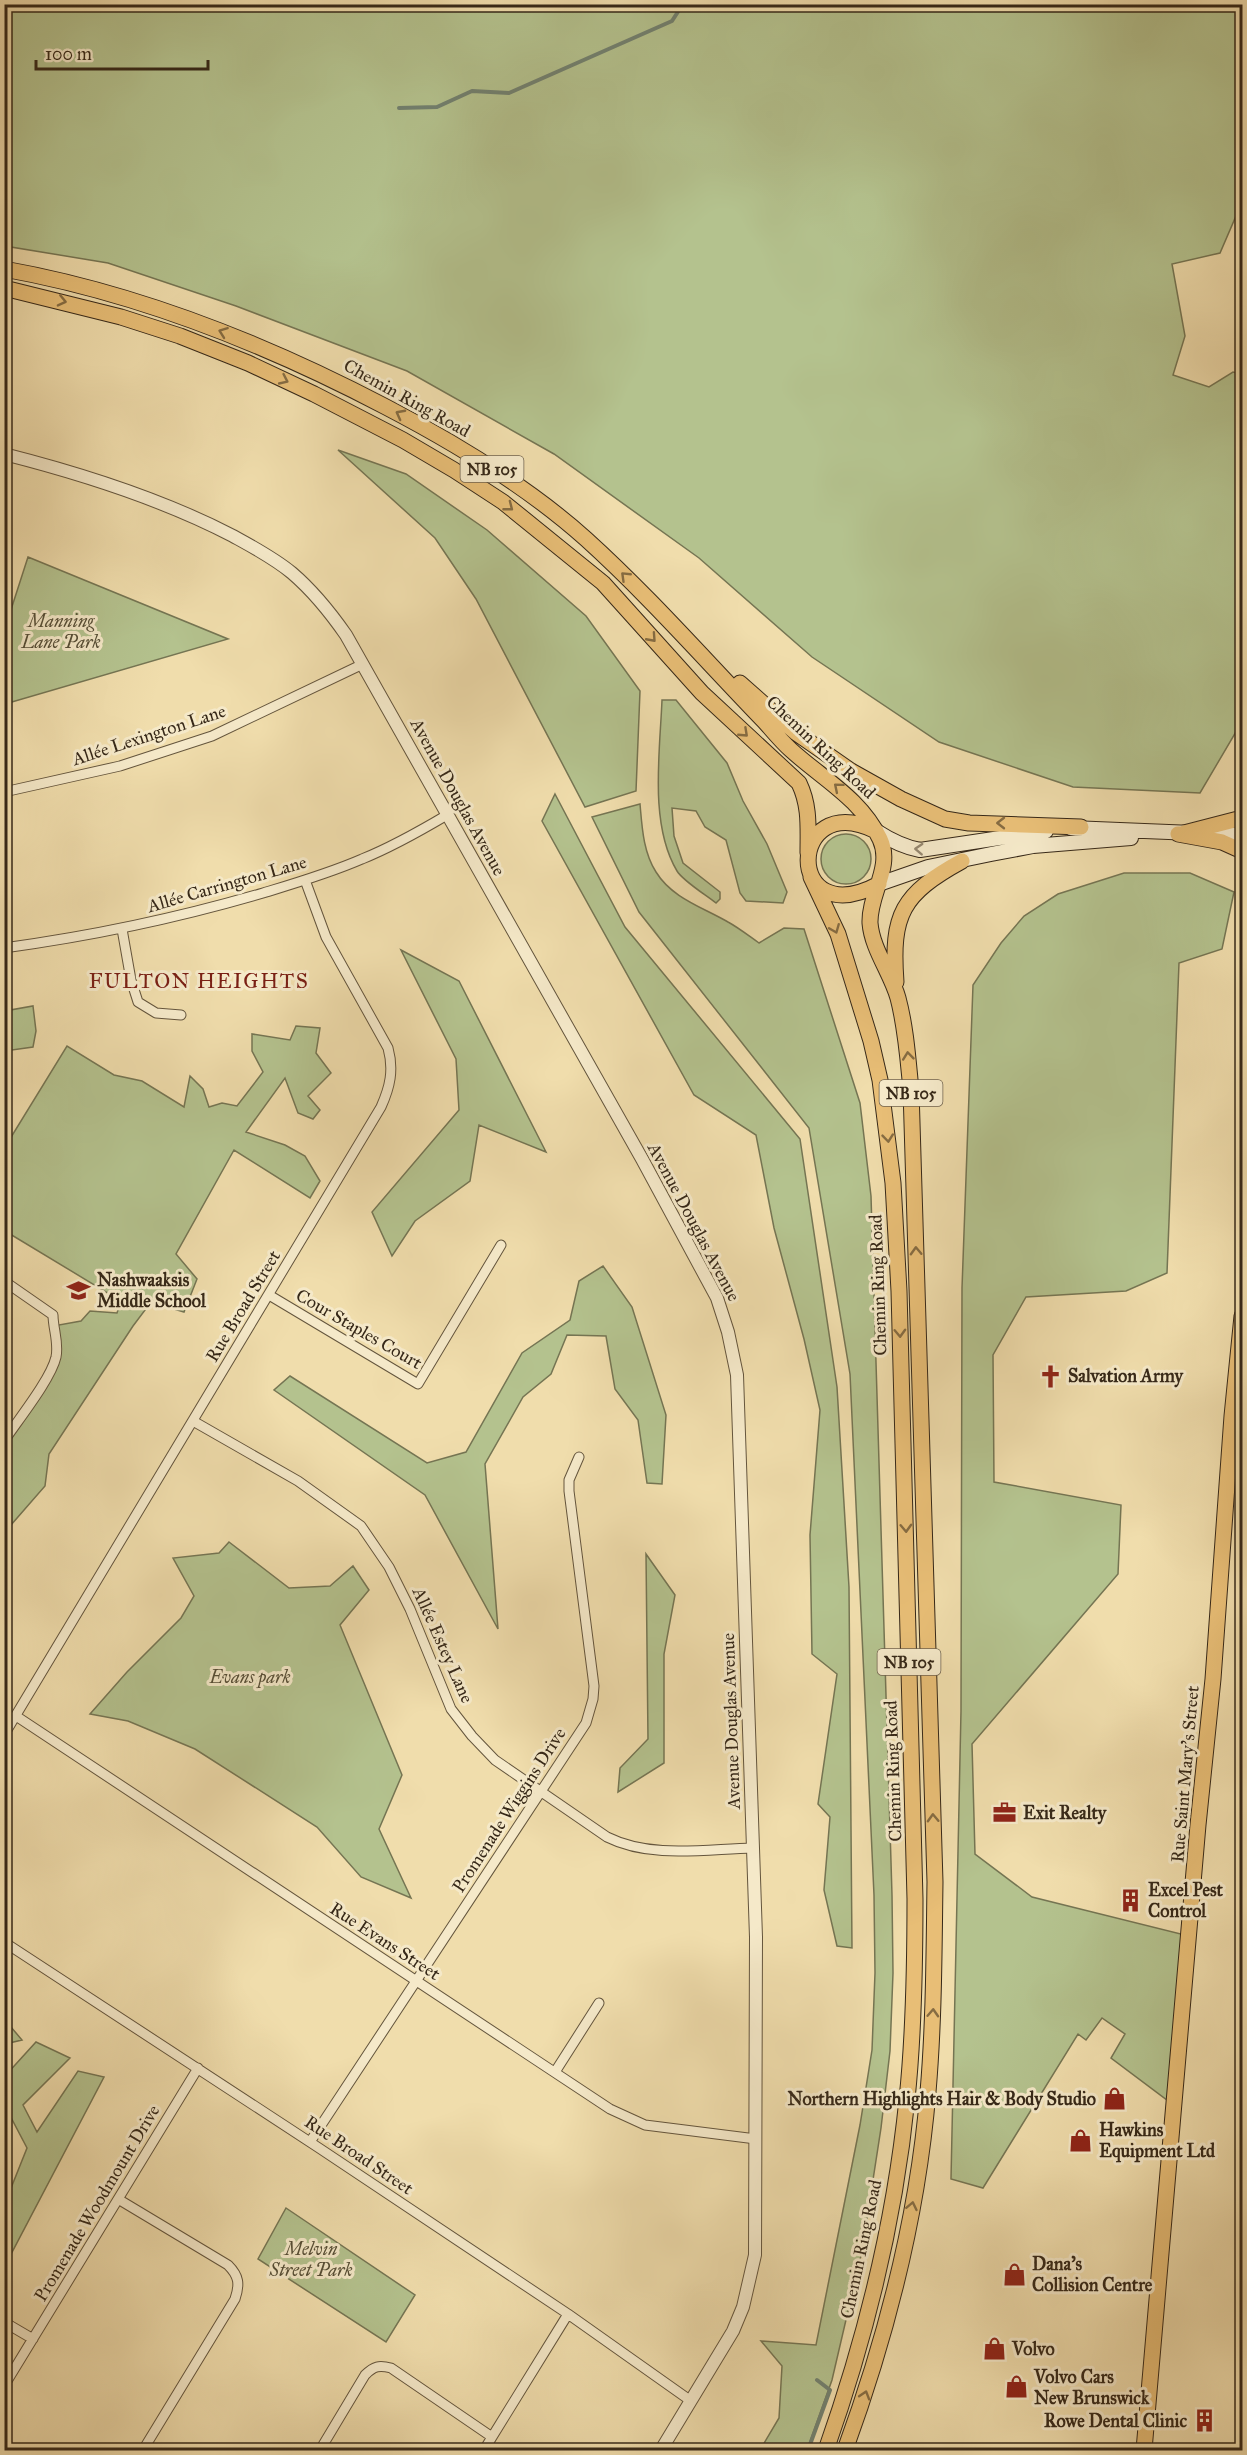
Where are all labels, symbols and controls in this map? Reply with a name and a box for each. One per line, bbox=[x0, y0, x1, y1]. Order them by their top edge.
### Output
scale bar bbox=[36, 33, 208, 71]
text: 100 m bbox=[45, 43, 92, 65]
one-way arrow bbox=[56, 293, 66, 306]
one-way arrow bbox=[218, 327, 229, 340]
street label: Chemin Ring Road bbox=[339, 354, 474, 443]
one-way arrow bbox=[278, 373, 289, 385]
one-way arrow bbox=[395, 410, 406, 421]
road number: NB 105 bbox=[460, 456, 524, 482]
one-way arrow bbox=[502, 499, 513, 510]
one-way arrow bbox=[622, 573, 633, 584]
park label: Manning Lane Park bbox=[20, 610, 101, 653]
one-way arrow bbox=[645, 632, 656, 642]
street label: Chemin Ring Road bbox=[761, 691, 880, 804]
street label: Allée Lexington Lane bbox=[69, 700, 229, 771]
street label: Avenue Douglas Avenue bbox=[404, 714, 510, 880]
one-way arrow bbox=[737, 726, 748, 737]
one-way arrow bbox=[834, 784, 845, 795]
one-way arrow bbox=[997, 817, 1006, 829]
one-way arrow bbox=[914, 842, 923, 855]
street label: Allée Carrington Lane bbox=[144, 851, 309, 918]
one-way arrow bbox=[828, 924, 841, 934]
district label: FULTON HEIGHTS bbox=[89, 968, 309, 994]
one-way arrow bbox=[902, 1052, 915, 1061]
road number: NB 105 bbox=[880, 1080, 942, 1106]
one-way arrow bbox=[882, 1134, 894, 1143]
street label: Avenue Douglas Avenue bbox=[642, 1138, 745, 1305]
street label: Chemin Ring Road bbox=[865, 1214, 892, 1356]
street label: Rue Broad Street bbox=[201, 1246, 285, 1366]
one-way arrow bbox=[910, 1247, 923, 1256]
place label: Nashwaaksis Middle School bbox=[97, 1269, 207, 1312]
school or university icon: Nashwaaksis Middle School bbox=[66, 1277, 92, 1303]
street label: Cour Staples Court bbox=[292, 1284, 426, 1374]
one-way arrow bbox=[894, 1328, 906, 1337]
church icon: Salvation Army bbox=[1037, 1363, 1063, 1389]
place label: Salvation Army bbox=[1068, 1365, 1185, 1388]
one-way arrow bbox=[899, 1523, 912, 1532]
street label: Allée Estey Lane bbox=[407, 1583, 478, 1706]
street label: Avenue Douglas Avenue bbox=[717, 1632, 746, 1810]
road number: NB 105 bbox=[878, 1649, 940, 1675]
park label: Evans park bbox=[208, 1666, 291, 1689]
street label: Rue Saint Mary's Street bbox=[1166, 1684, 1204, 1863]
street label: Chemin Ring Road bbox=[880, 1700, 907, 1842]
street label: Promenade Wiggins Drive bbox=[448, 1724, 571, 1897]
office icon: Exit Realty bbox=[992, 1800, 1018, 1826]
place label: Exit Realty bbox=[1023, 1802, 1108, 1825]
one-way arrow bbox=[927, 1813, 939, 1822]
place label: Excel Pest Control bbox=[1148, 1879, 1224, 1922]
building icon: Excel Pest Control bbox=[1117, 1887, 1143, 1913]
street label: Rue Evans Street bbox=[326, 1897, 445, 1985]
one-way arrow bbox=[926, 2008, 939, 2017]
shop icon: Northern Highlights Hair & Body Studio bbox=[1101, 2086, 1127, 2112]
place label: Northern Highlights Hair & Body Studio bbox=[787, 2088, 1096, 2111]
street label: Promenade Woodmount Drive bbox=[30, 2101, 164, 2305]
street label: Rue Broad Street bbox=[300, 2111, 418, 2200]
place label: Hawkins Equipment Ltd bbox=[1099, 2119, 1216, 2163]
shop icon: Hawkins Equipment Ltd bbox=[1068, 2127, 1094, 2153]
street label: Chemin Ring Road bbox=[836, 2178, 887, 2321]
one-way arrow bbox=[904, 2201, 917, 2211]
park label: Melvin Street Park bbox=[268, 2238, 353, 2281]
place label: Dana's Collision Centre bbox=[1032, 2253, 1153, 2296]
shop icon: Dana's Collision Centre bbox=[1001, 2261, 1027, 2287]
shop icon: Volvo bbox=[981, 2336, 1007, 2362]
place label: Volvo bbox=[1011, 2338, 1055, 2360]
place label: Volvo Cars New Brunswick bbox=[1033, 2366, 1150, 2409]
shop icon: Volvo Cars New Brunswick bbox=[1003, 2374, 1029, 2400]
one-way arrow bbox=[858, 2390, 870, 2401]
building icon: Rowe Dental Clinic bbox=[1192, 2408, 1218, 2434]
place label: Rowe Dental Clinic bbox=[1044, 2410, 1187, 2432]

